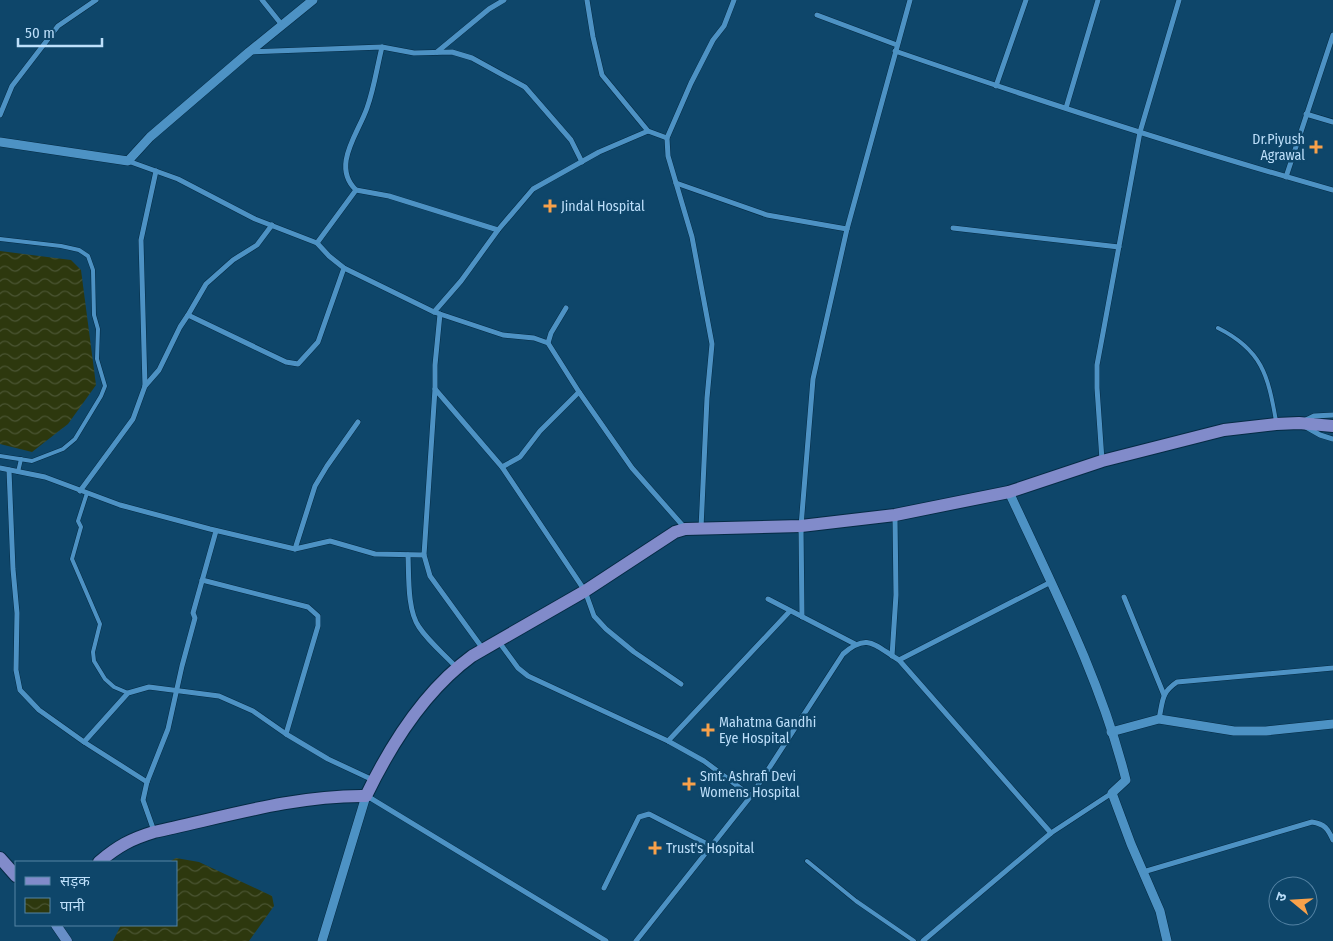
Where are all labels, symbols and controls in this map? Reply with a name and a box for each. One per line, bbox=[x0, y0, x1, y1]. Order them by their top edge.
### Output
scale bar bbox=[18, 15, 101, 47]
text: 50 m bbox=[25, 24, 55, 42]
place label: Dr.Piyush Agrawal bbox=[1252, 131, 1305, 164]
marker: Dr.Piyush Agrawal bbox=[1309, 140, 1323, 154]
place label: Jindal Hospital bbox=[561, 198, 645, 215]
marker: Jindal Hospital bbox=[543, 199, 557, 213]
place label: Mahatma Gandhi Eye Hospital bbox=[719, 714, 816, 747]
marker: Mahatma Gandhi Eye Hospital bbox=[701, 723, 715, 737]
place label: Smt. Ashrafi Devi Womens Hospital bbox=[700, 768, 800, 801]
marker: Smt. Ashrafi Devi Womens Hospital bbox=[682, 777, 696, 791]
place label: Trust's Hospital bbox=[666, 840, 755, 857]
marker: Trust's Hospital bbox=[648, 841, 662, 855]
legend bbox=[15, 861, 178, 926]
text: सड़क bbox=[60, 872, 90, 890]
north arrow bbox=[1268, 876, 1318, 926]
text: उ bbox=[1272, 890, 1291, 904]
text: पानी bbox=[60, 897, 86, 915]

